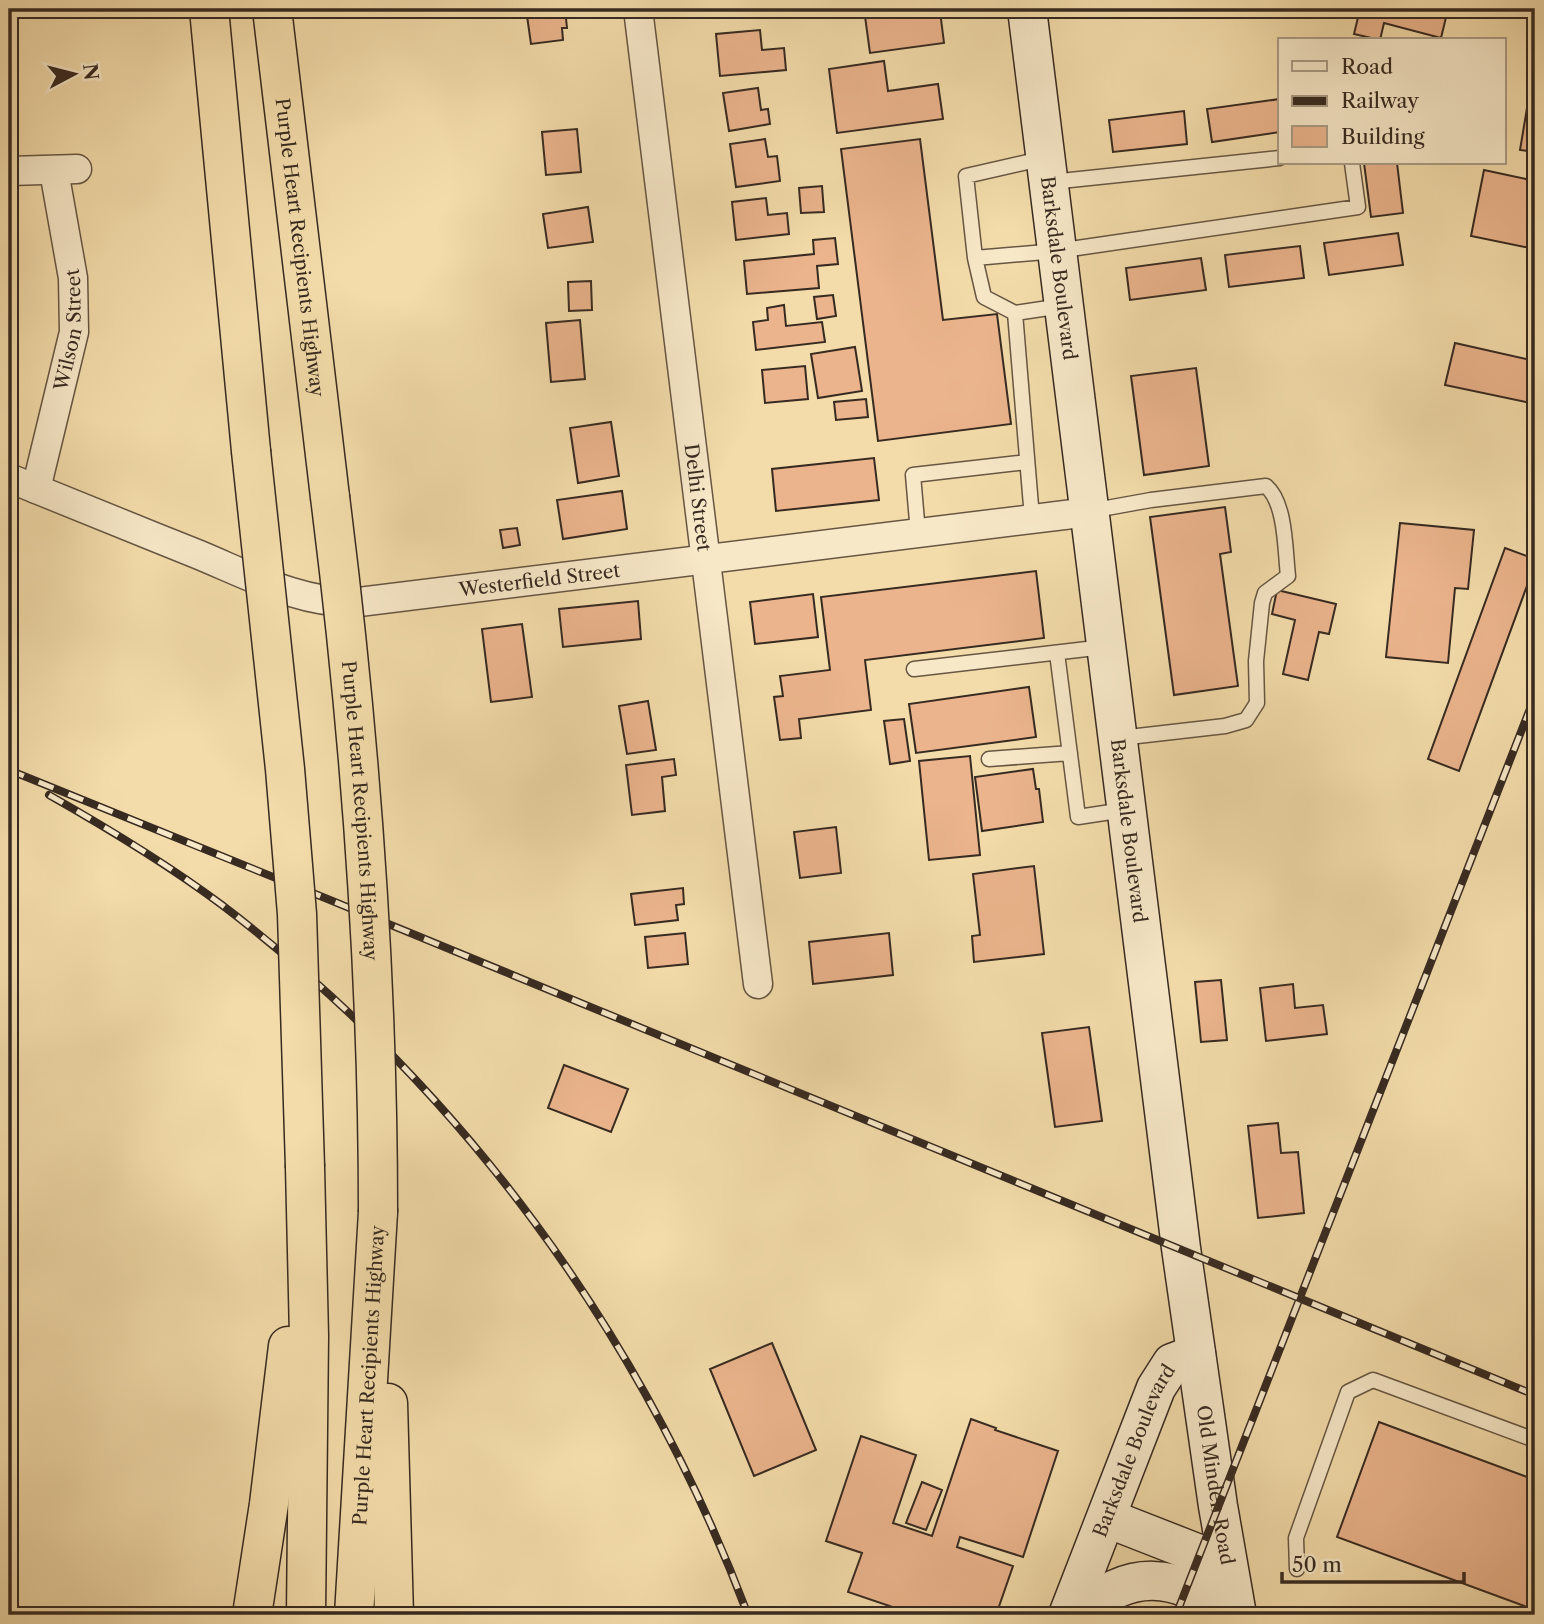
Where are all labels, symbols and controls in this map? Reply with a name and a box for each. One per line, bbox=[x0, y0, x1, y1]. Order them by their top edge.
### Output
north arrow bbox=[38, 38, 108, 108]
legend bbox=[1278, 38, 1506, 164]
text: Road bbox=[1341, 54, 1393, 79]
text: N bbox=[78, 62, 103, 82]
text: Railway bbox=[1341, 88, 1419, 113]
street label: Purple Heart Recipients Highway bbox=[271, 97, 330, 398]
text: Building bbox=[1341, 124, 1426, 149]
street label: Barksdale Boulevard bbox=[1036, 175, 1082, 362]
street label: Wilson Street bbox=[48, 267, 86, 394]
street label: Delhi Street bbox=[680, 442, 716, 553]
street label: Westerfield Street bbox=[456, 558, 622, 601]
street label: Purple Heart Recipients Highway bbox=[337, 659, 383, 961]
street label: Barksdale Boulevard bbox=[1106, 737, 1152, 924]
street label: Purple Heart Recipients Highway bbox=[348, 1224, 389, 1526]
street label: Barksdale Boulevard bbox=[1088, 1359, 1180, 1541]
street label: Old Minden Road bbox=[1192, 1404, 1240, 1567]
scale bar bbox=[1282, 1540, 1464, 1584]
text: 50 m bbox=[1292, 1552, 1342, 1577]

